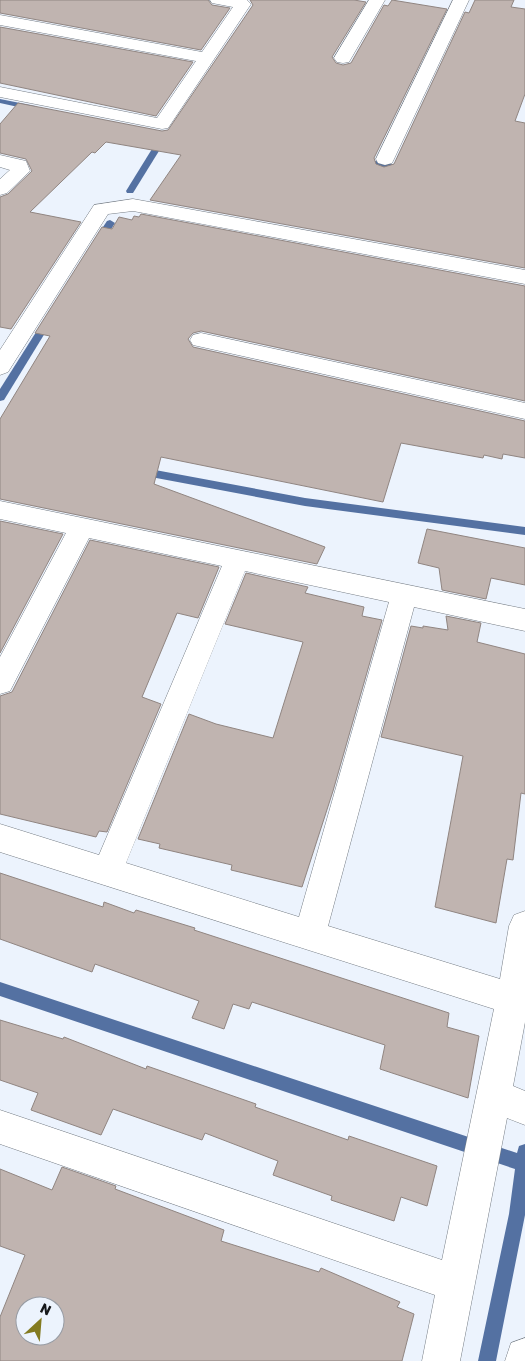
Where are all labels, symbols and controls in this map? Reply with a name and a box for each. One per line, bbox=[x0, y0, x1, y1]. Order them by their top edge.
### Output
north arrow bbox=[15, 1296, 65, 1346]
text: N bbox=[37, 1300, 54, 1320]

